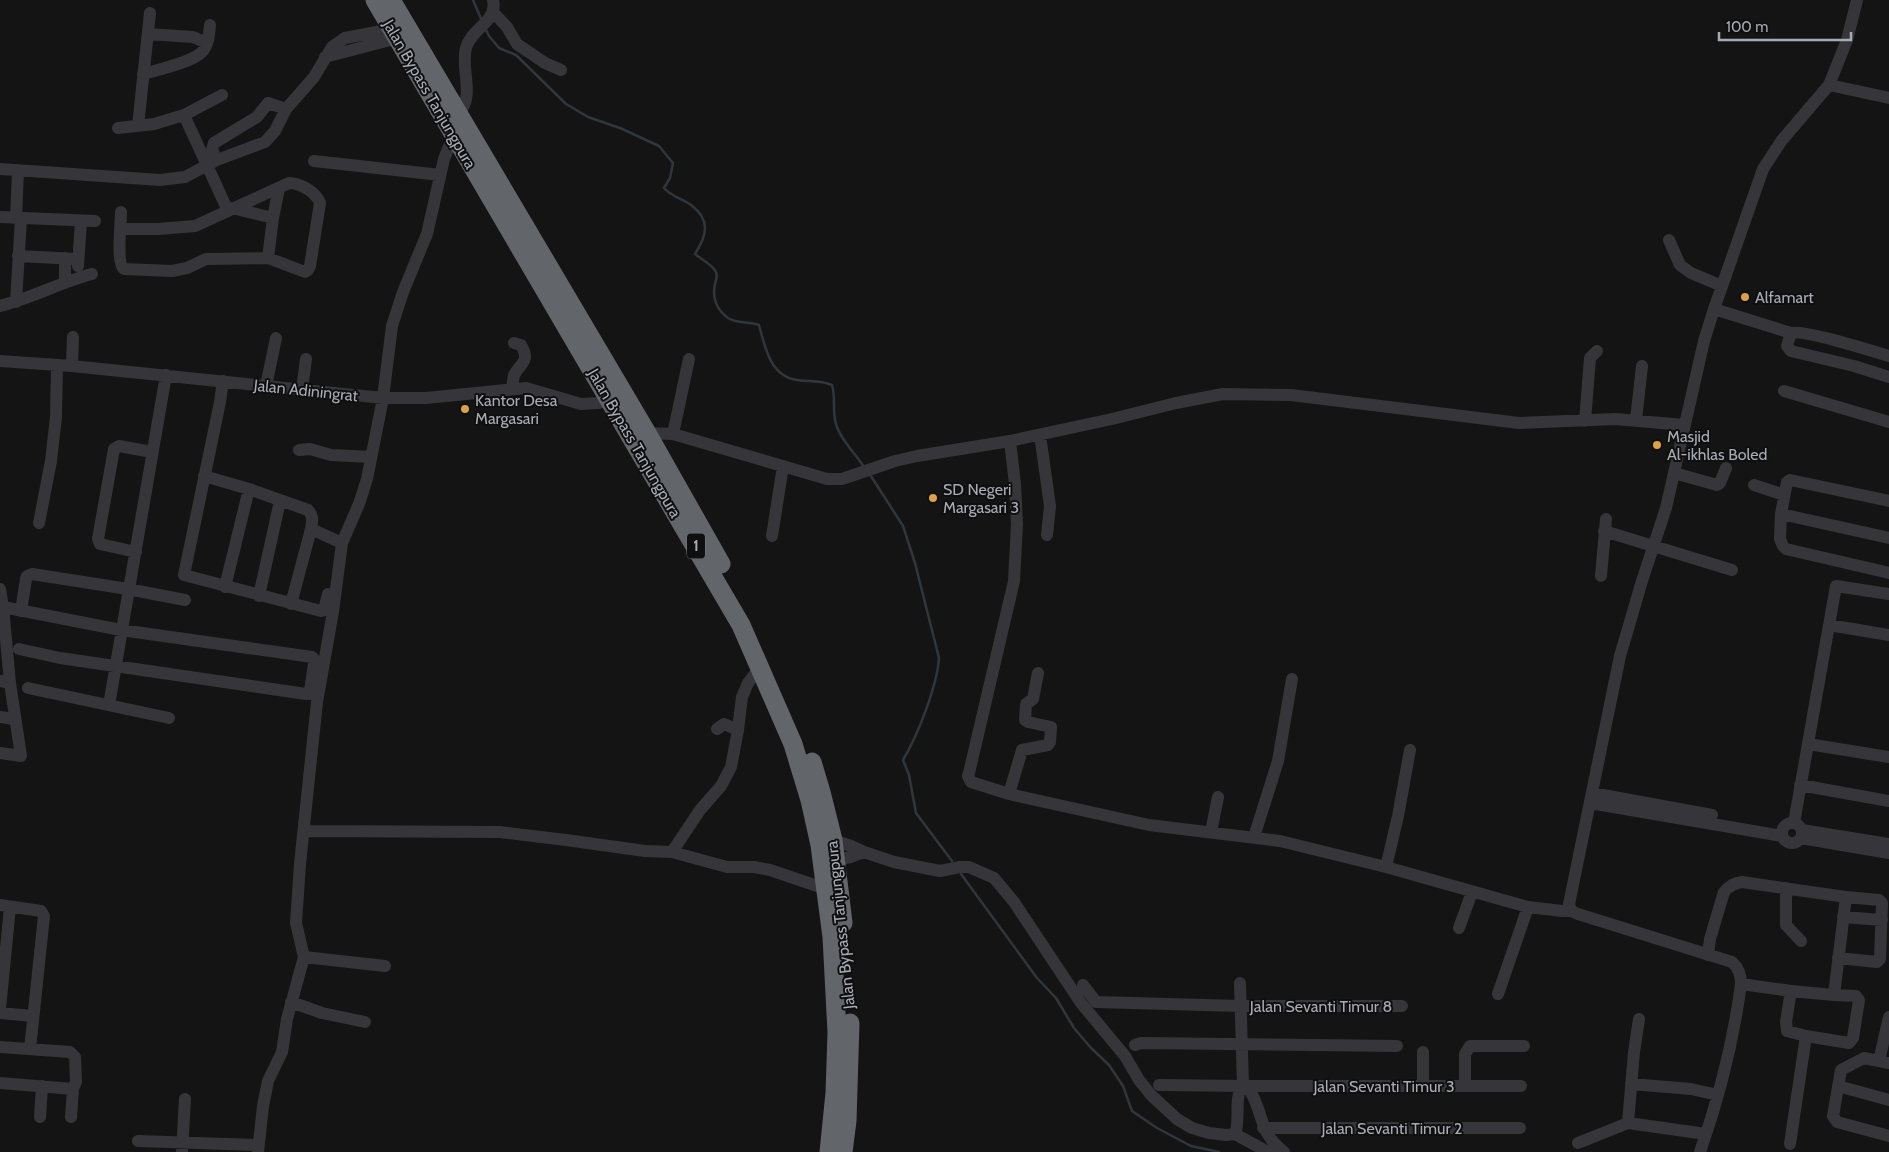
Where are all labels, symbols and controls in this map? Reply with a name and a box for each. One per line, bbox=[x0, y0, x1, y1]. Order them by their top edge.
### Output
scale bar bbox=[1719, 10, 1852, 42]
street label: Jalan Bypass Tanjungpura bbox=[379, 15, 480, 173]
text: 100 m bbox=[1726, 18, 1768, 36]
place label: Alfamart bbox=[1755, 288, 1814, 307]
marker: Alfamart bbox=[1739, 291, 1751, 303]
street label: Jalan Bypass Tanjungpura bbox=[584, 364, 685, 522]
street label: Jalan Adiningrat bbox=[252, 375, 360, 405]
place label: Kantor Desa Margasari bbox=[475, 391, 558, 428]
marker: Kantor Desa Margasari bbox=[459, 403, 471, 415]
place label: Masjid Al-ikhlas Boled bbox=[1667, 427, 1767, 464]
marker: Masjid Al-ikhlas Boled bbox=[1651, 439, 1663, 451]
place label: SD Negeri Margasari 3 bbox=[943, 480, 1019, 517]
marker: SD Negeri Margasari 3 bbox=[927, 492, 939, 504]
road number: 1 bbox=[687, 534, 705, 558]
street label: Jalan Bypass Tanjungpura bbox=[822, 840, 859, 1011]
street label: Jalan Sevanti Timur 8 bbox=[1249, 997, 1392, 1016]
street label: Jalan Sevanti Timur 3 bbox=[1312, 1077, 1455, 1096]
street label: Jalan Sevanti Timur 2 bbox=[1321, 1119, 1462, 1138]

